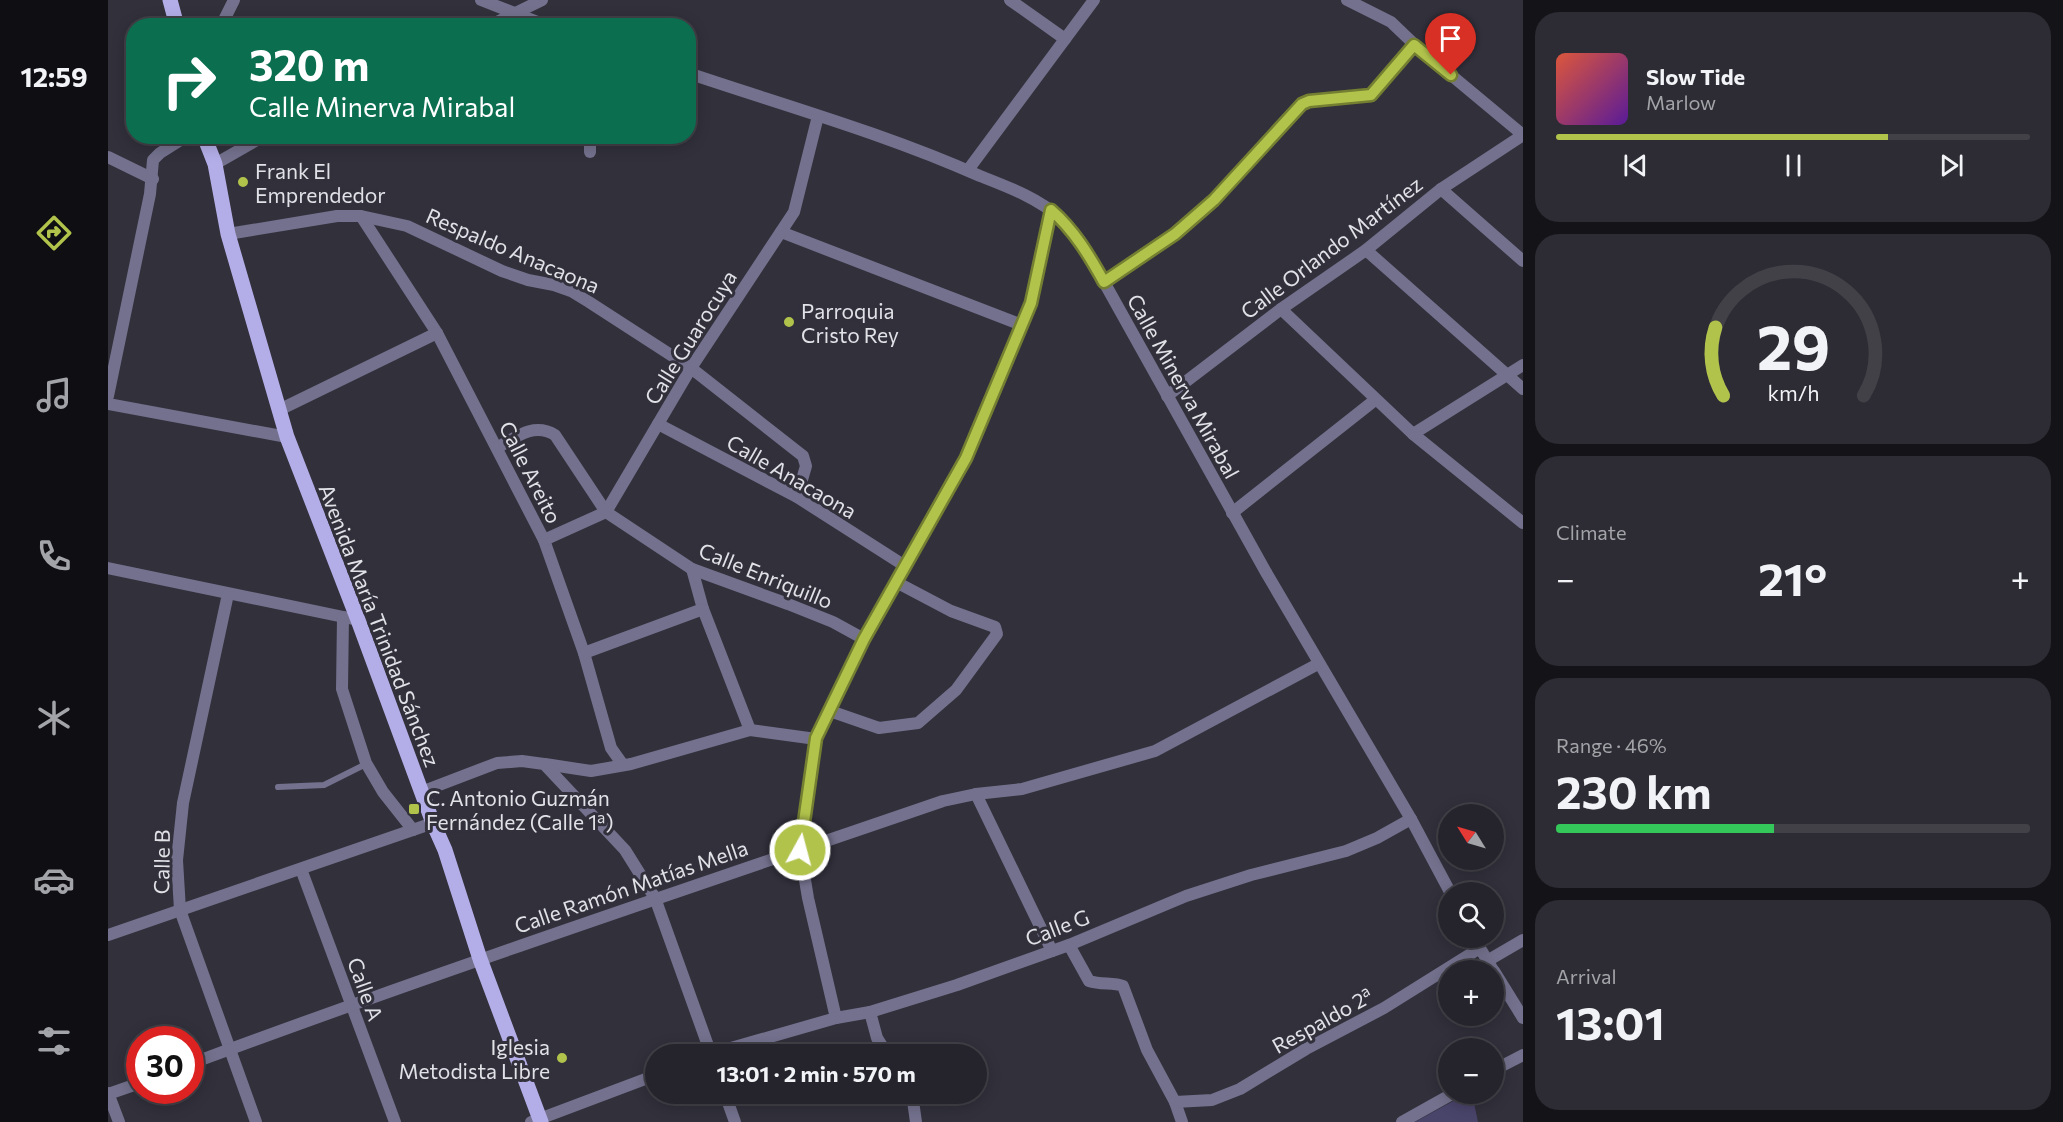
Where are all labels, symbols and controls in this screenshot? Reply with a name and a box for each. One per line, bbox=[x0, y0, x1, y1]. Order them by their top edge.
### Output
pin bbox=[1425, 13, 1476, 75]
icon: arrive bbox=[1434, 22, 1467, 55]
text: 320 m bbox=[249, 38, 369, 90]
icon: right bbox=[150, 42, 228, 120]
text: 12:59 bbox=[20, 60, 88, 93]
text: Slow Tide bbox=[1646, 63, 1745, 90]
text: Calle Minerva Mirabal bbox=[249, 90, 515, 123]
text: Marlow bbox=[1646, 90, 1716, 114]
icon: previous bbox=[1619, 149, 1652, 182]
icon: pause bbox=[1777, 149, 1810, 182]
icon: next bbox=[1935, 149, 1968, 182]
place label: Frank El Emprendedor bbox=[255, 158, 386, 207]
street label: Calle Orlando Martínez bbox=[1235, 171, 1427, 323]
marker: Frank El Emprendedor bbox=[236, 175, 250, 189]
street label: Respaldo Anacaona bbox=[423, 202, 603, 298]
icon: directions bbox=[33, 212, 75, 254]
street label: Calle Guarocuya bbox=[639, 265, 741, 409]
street label: Calle Minerva Mirabal bbox=[1123, 289, 1245, 483]
place label: Parroquia Cristo Rey bbox=[801, 298, 899, 347]
text: 29 bbox=[1756, 307, 1830, 383]
marker: Parroquia Cristo Rey bbox=[782, 315, 796, 329]
icon: music bbox=[33, 374, 75, 416]
text: km/h bbox=[1767, 379, 1819, 405]
street label: Calle Areito bbox=[495, 417, 567, 527]
street label: Calle Anacaona bbox=[723, 429, 861, 523]
street label: Avenida María Trinidad Sánchez bbox=[314, 480, 446, 770]
text: Climate bbox=[1556, 520, 1626, 544]
icon: phone bbox=[33, 535, 75, 577]
street label: Calle Enriquillo bbox=[695, 537, 837, 613]
text: 21° bbox=[1758, 550, 1827, 605]
text: − bbox=[1556, 557, 1575, 598]
text: + bbox=[2011, 557, 2030, 598]
icon: climate bbox=[33, 697, 75, 739]
text: Range · 46% bbox=[1556, 733, 1667, 757]
text: 230 km bbox=[1556, 763, 1711, 818]
place label: C. Antonio Guzmán Fernández (Calle 1ª) bbox=[426, 785, 614, 834]
marker: C. Antonio Guzmán Fernández (Calle 1ª) bbox=[407, 802, 421, 816]
north arrow bbox=[1438, 804, 1504, 870]
map controls bbox=[1438, 804, 1504, 1104]
position arrow bbox=[768, 818, 832, 882]
street label: Calle B bbox=[148, 829, 174, 895]
street label: Calle Ramón Matías Mella bbox=[511, 834, 751, 938]
icon: car bbox=[33, 859, 75, 901]
button: search bbox=[1438, 882, 1504, 948]
street label: Calle G bbox=[1021, 903, 1093, 951]
street label: Calle A bbox=[343, 954, 389, 1024]
button: + bbox=[1438, 960, 1504, 1026]
text: Arrival bbox=[1556, 964, 1617, 988]
street label: Respaldo 2ª bbox=[1267, 982, 1377, 1058]
text: 13:01 bbox=[1556, 994, 1665, 1049]
icon: filters bbox=[33, 1020, 75, 1062]
speed limit sign: 30 bbox=[126, 1026, 204, 1104]
place label: Iglesia Metodista Libre bbox=[398, 1034, 550, 1083]
button: − bbox=[1438, 1038, 1504, 1104]
marker: Iglesia Metodista Libre bbox=[555, 1051, 569, 1065]
text: 13:01 · 2 min · 570 m bbox=[716, 1060, 916, 1087]

